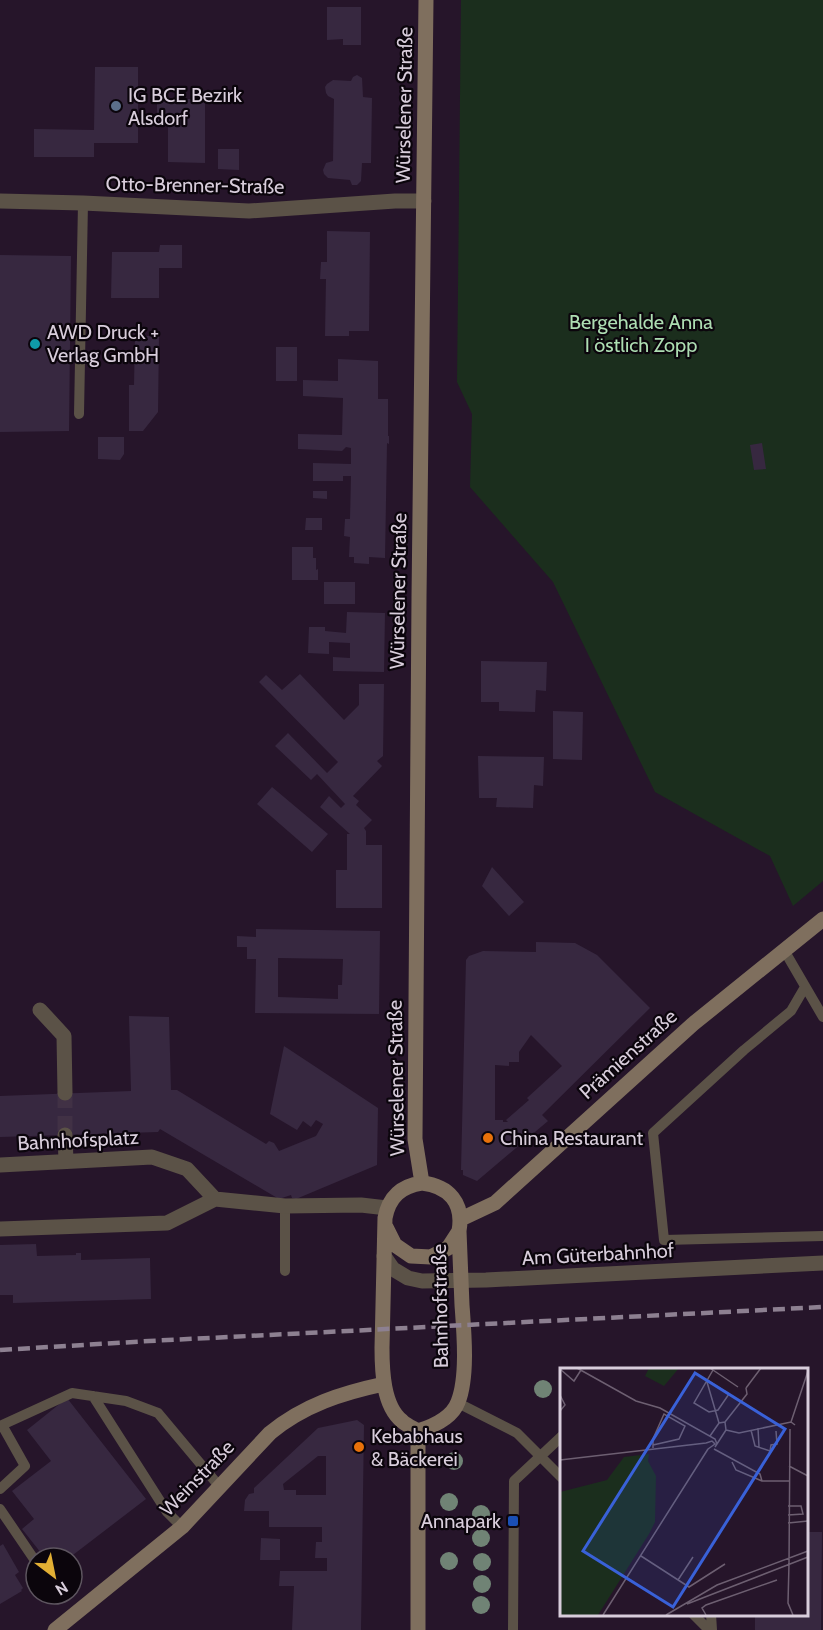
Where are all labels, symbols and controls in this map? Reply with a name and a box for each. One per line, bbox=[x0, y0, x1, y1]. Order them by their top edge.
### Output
street label: Würselener Straße bbox=[391, 27, 417, 183]
place label: IG BCE Bezirk Alsdorf bbox=[128, 83, 242, 130]
marker: IG BCE Bezirk Alsdorf bbox=[109, 99, 123, 113]
street label: Otto-Brenner-Straße bbox=[105, 171, 285, 199]
park label: Bergehalde Anna I östlich Zopp bbox=[569, 310, 713, 357]
place label: AWD Druck + Verlag GmbH bbox=[47, 320, 159, 367]
marker: AWD Druck + Verlag GmbH bbox=[28, 337, 42, 351]
street label: Würselener Straße bbox=[385, 513, 411, 669]
street label: Würselener Straße bbox=[383, 1000, 409, 1156]
street label: Prämienstraße bbox=[574, 1004, 682, 1104]
street label: Bahnhofsplatz bbox=[17, 1125, 139, 1155]
place label: China Restaurant bbox=[500, 1126, 643, 1150]
marker: China Restaurant bbox=[481, 1131, 495, 1145]
street label: Am Güterbahnhof bbox=[521, 1238, 675, 1270]
street label: Bahnhofstraße bbox=[427, 1244, 453, 1368]
inset map bbox=[560, 1368, 808, 1615]
place label: Kebabhaus & Bäckerei bbox=[371, 1424, 463, 1471]
street label: Weinstraße bbox=[155, 1435, 239, 1521]
marker: Kebabhaus & Bäckerei bbox=[352, 1440, 366, 1454]
place label: Annapark bbox=[421, 1509, 501, 1533]
marker: Annapark bbox=[506, 1514, 520, 1528]
north arrow bbox=[24, 1546, 84, 1606]
text: N bbox=[52, 1577, 72, 1599]

